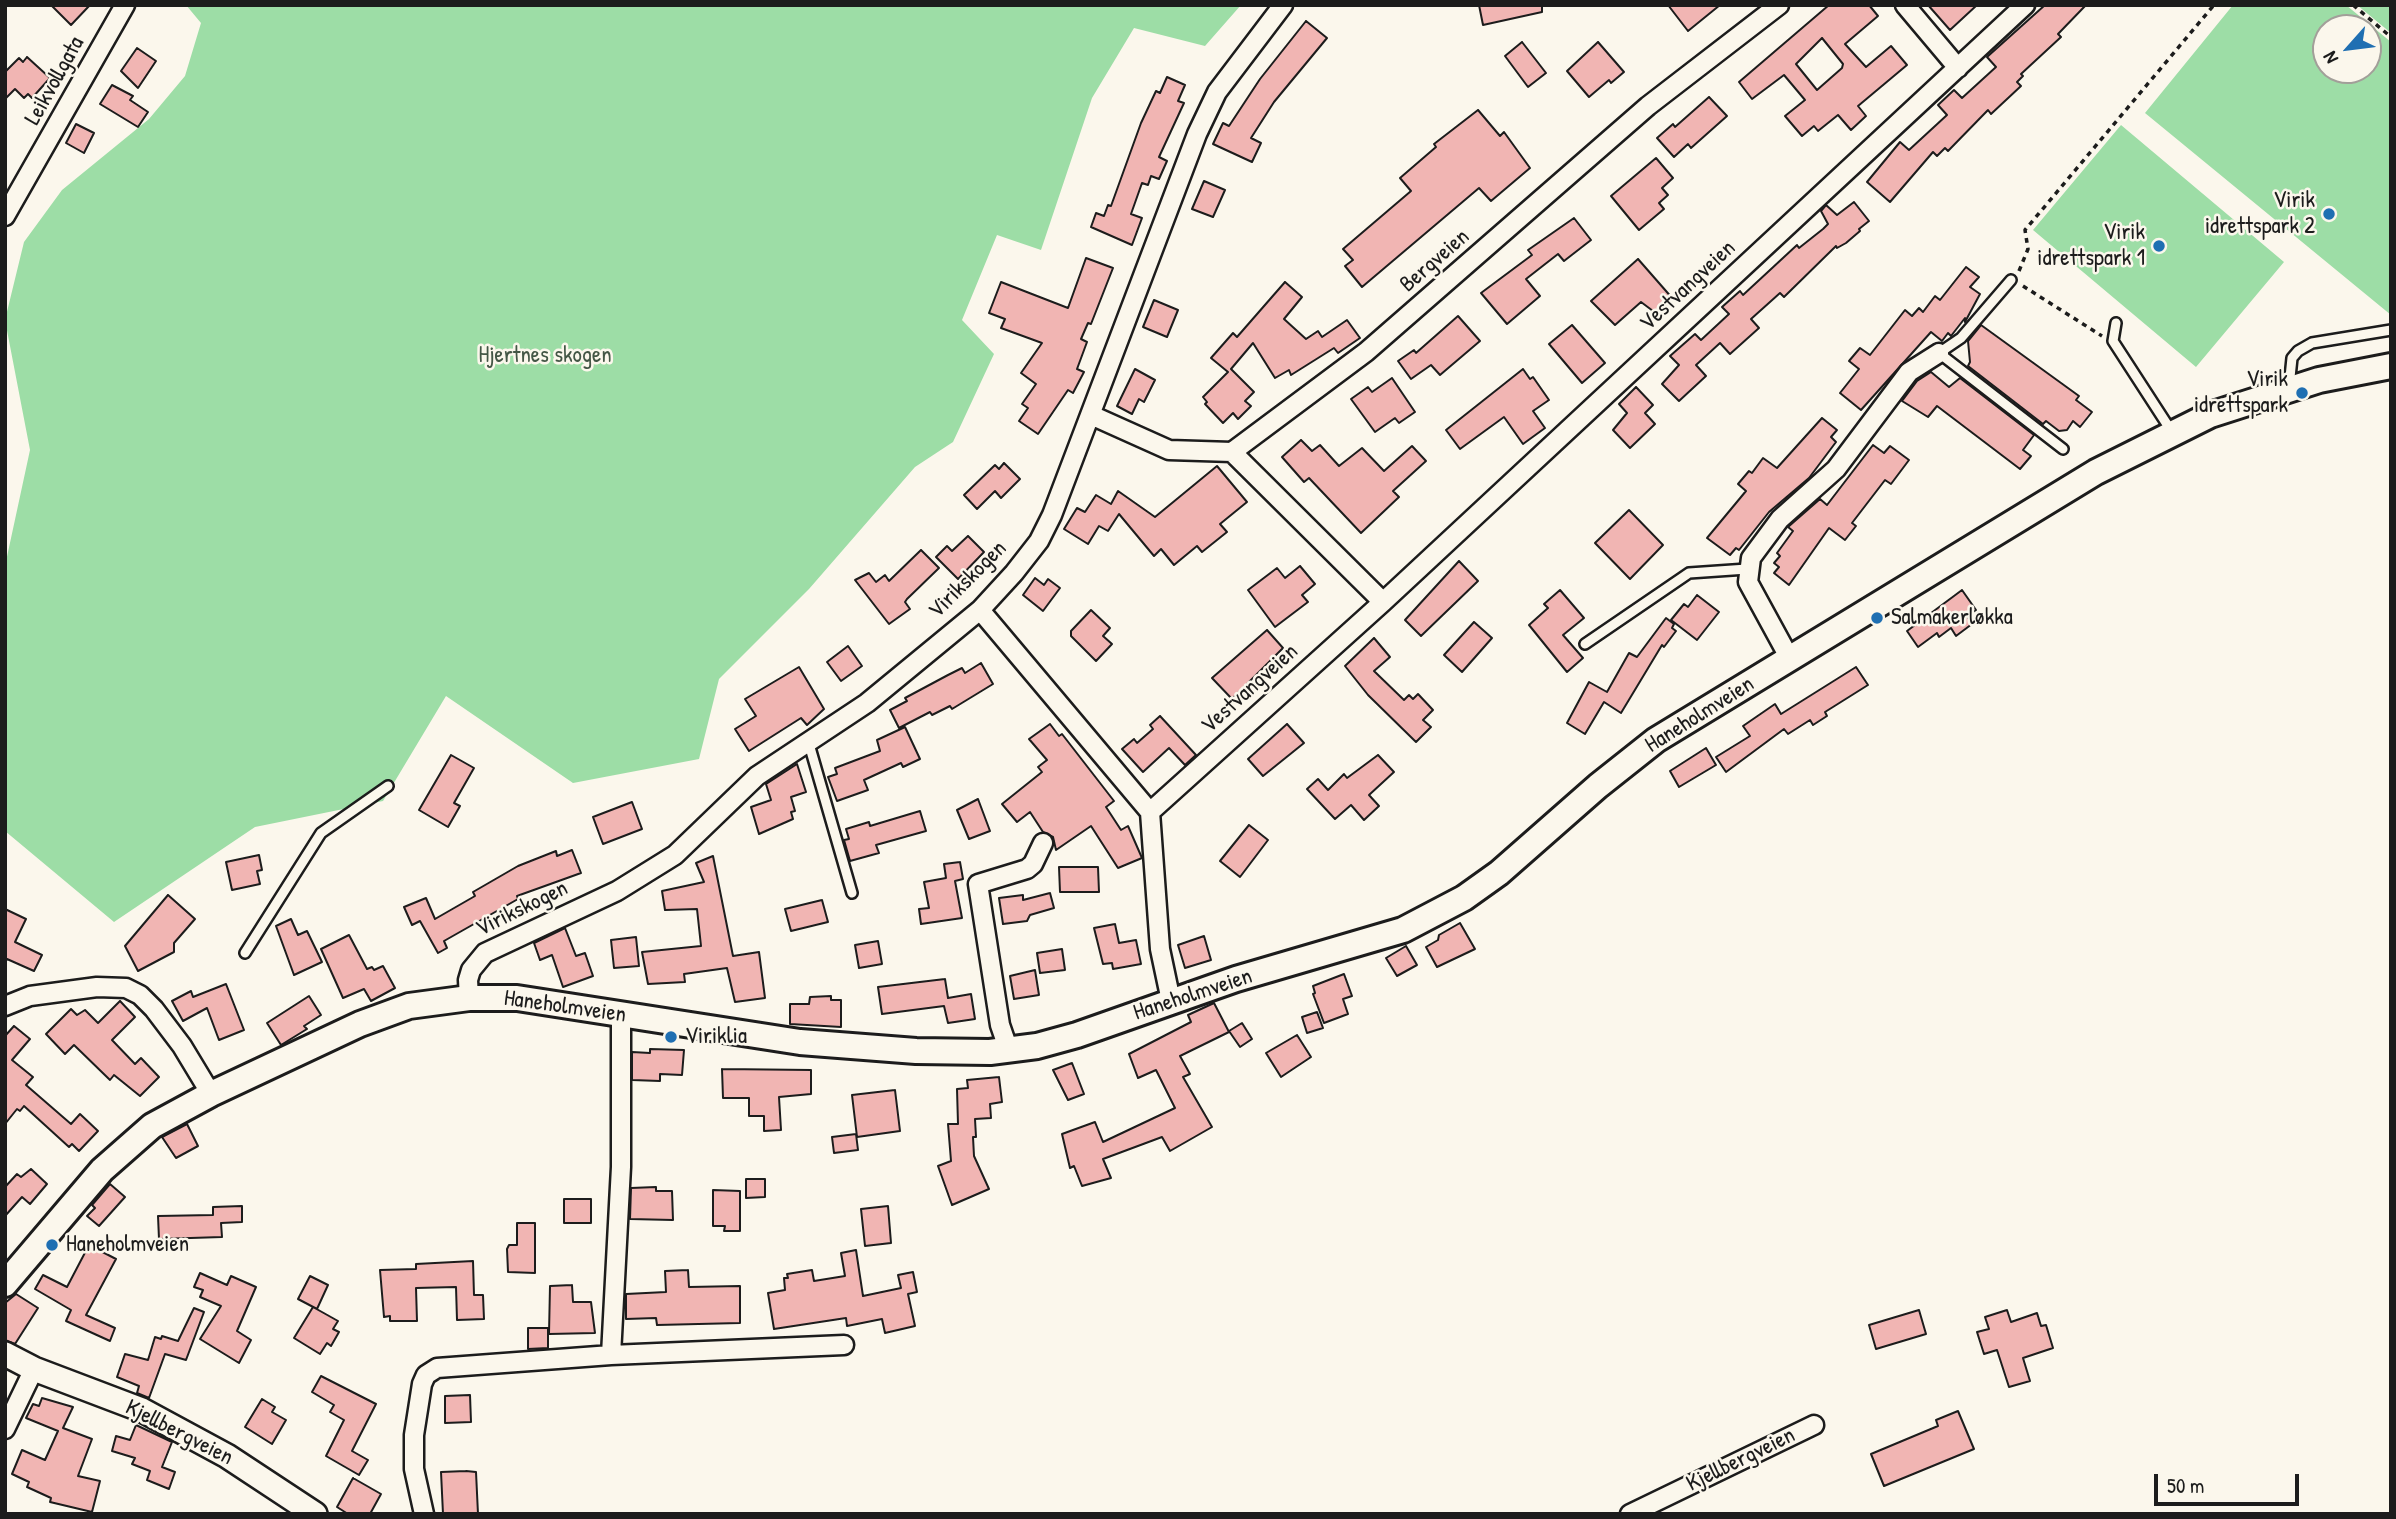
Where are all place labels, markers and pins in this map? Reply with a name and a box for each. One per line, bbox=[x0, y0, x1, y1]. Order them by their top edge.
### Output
place label: Virik idrettspark 2 bbox=[2205, 187, 2315, 241]
marker: Virik idrettspark 2 bbox=[2321, 206, 2337, 222]
place label: Virik idrettspark 1 bbox=[2037, 219, 2145, 273]
marker: Virik idrettspark 1 bbox=[2151, 238, 2167, 254]
place label: Virik idrettspark bbox=[2194, 366, 2288, 420]
marker: Virik idrettspark bbox=[2294, 385, 2310, 401]
place label: Salmakerløkka bbox=[1891, 604, 2013, 632]
marker: Salmakerløkka bbox=[1869, 610, 1885, 626]
place label: Viriklia bbox=[685, 1023, 747, 1051]
marker: Viriklia bbox=[663, 1029, 679, 1045]
place label: Haneholmveien bbox=[66, 1231, 189, 1259]
marker: Haneholmveien bbox=[44, 1237, 60, 1253]

